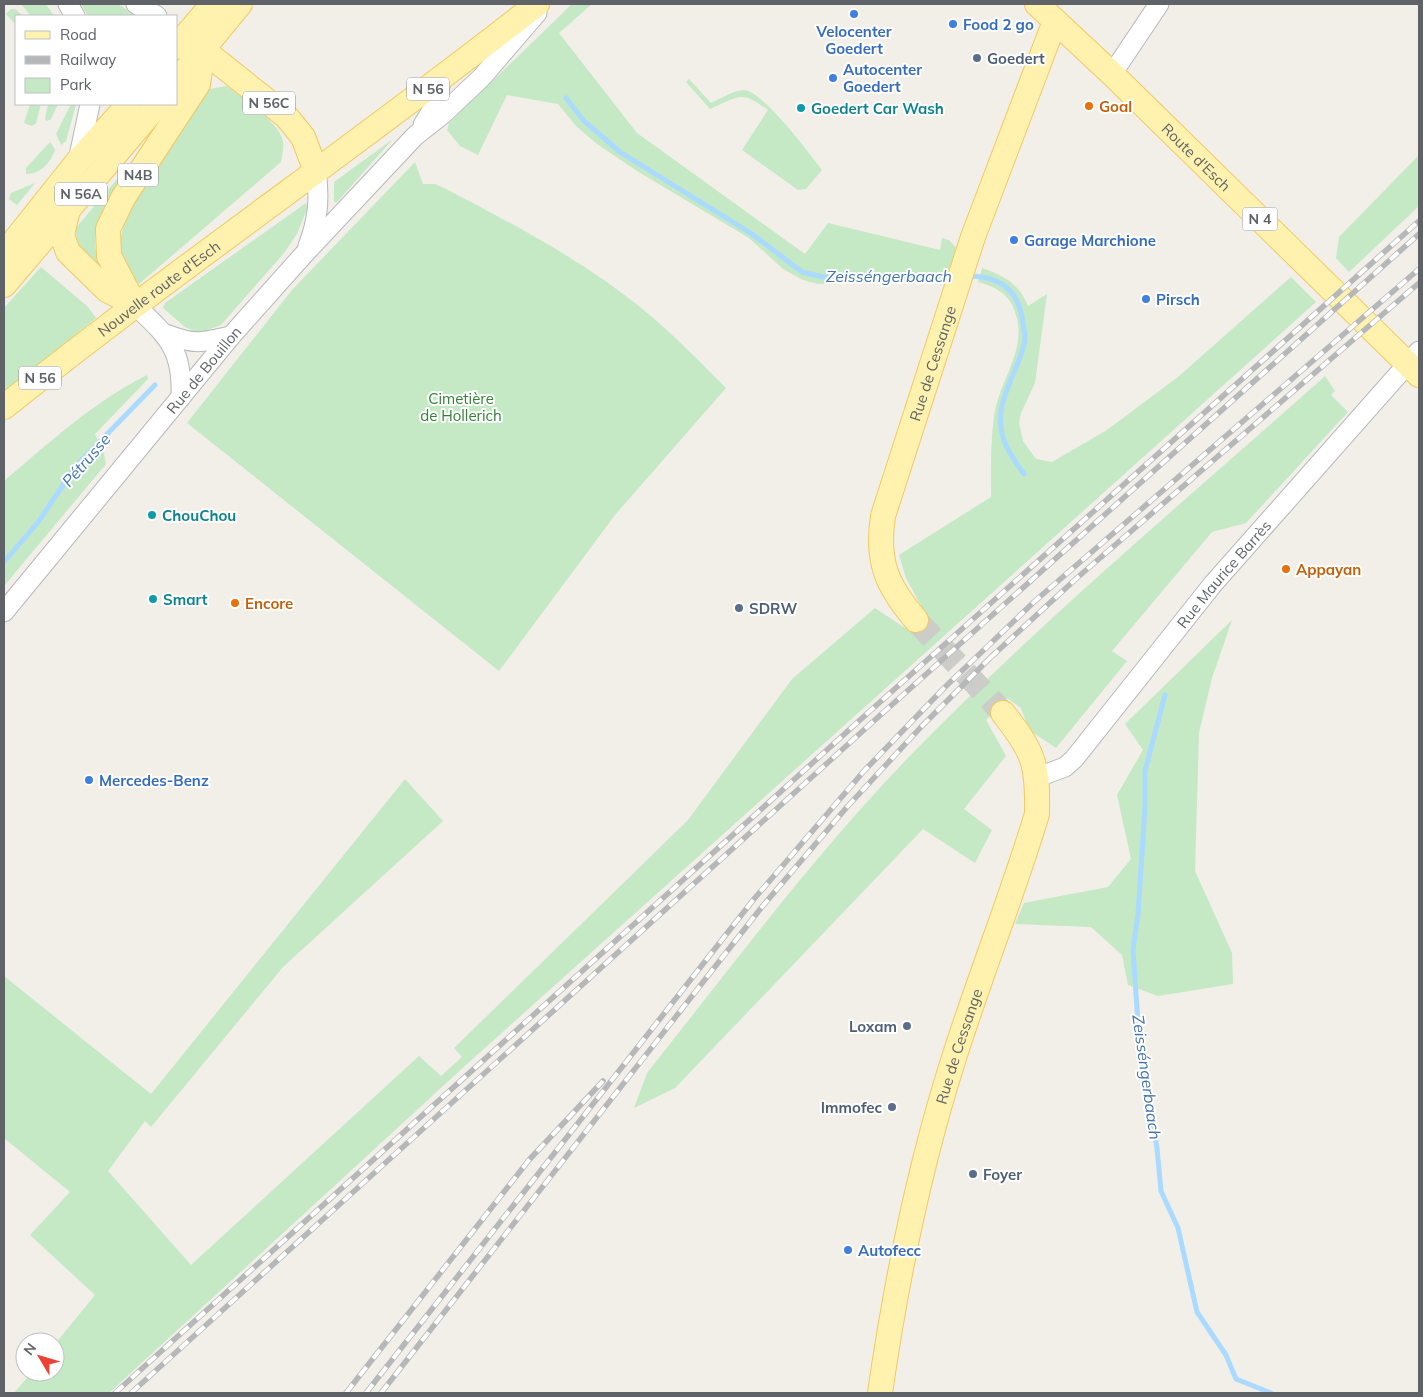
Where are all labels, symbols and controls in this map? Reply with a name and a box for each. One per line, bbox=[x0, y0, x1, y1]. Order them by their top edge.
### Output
marker: Velocenter Goedert bbox=[848, 8, 860, 20]
legend bbox=[15, 15, 178, 105]
place label: Food 2 go bbox=[963, 15, 1034, 34]
marker: Food 2 go bbox=[947, 18, 959, 30]
place label: Velocenter Goedert bbox=[815, 22, 892, 58]
text: Road bbox=[60, 25, 97, 44]
place label: Goedert bbox=[987, 49, 1045, 68]
text: Railway bbox=[60, 50, 116, 69]
marker: Goedert bbox=[971, 52, 983, 64]
place label: Autocenter Goedert bbox=[843, 60, 922, 96]
marker: Autocenter Goedert bbox=[827, 72, 839, 84]
text: Park bbox=[60, 75, 92, 94]
road number: N 56 bbox=[407, 78, 449, 100]
road number: N 56C bbox=[243, 92, 295, 115]
place label: Goal bbox=[1099, 97, 1132, 116]
place label: Goedert Car Wash bbox=[811, 99, 944, 118]
marker: Goal bbox=[1083, 100, 1095, 112]
marker: Goedert Car Wash bbox=[795, 102, 807, 114]
street label: Route d'Esch bbox=[1158, 119, 1235, 195]
road number: N4B bbox=[118, 164, 158, 186]
road number: N 56A bbox=[55, 182, 107, 205]
road number: N 4 bbox=[1242, 208, 1278, 230]
place label: Garage Marchione bbox=[1024, 231, 1156, 250]
marker: Garage Marchione bbox=[1008, 234, 1020, 246]
street label: Nouvelle route d'Esch bbox=[94, 236, 224, 340]
water label: Zeisséngerbaach bbox=[826, 266, 952, 286]
place label: Pirsch bbox=[1156, 290, 1200, 309]
marker: Pirsch bbox=[1140, 293, 1152, 305]
street label: Rue de Cessange bbox=[905, 303, 960, 423]
street label: Rue de Bouillon bbox=[162, 322, 245, 417]
road number: N 56 bbox=[19, 366, 61, 389]
park label: Cimetière de Hollerich bbox=[420, 389, 502, 425]
water label: Pétrusse bbox=[57, 429, 115, 491]
place label: ChouChou bbox=[162, 506, 236, 525]
marker: ChouChou bbox=[146, 509, 158, 521]
street label: Rue Maurice Barrès bbox=[1172, 516, 1275, 632]
place label: Appayan bbox=[1296, 560, 1361, 579]
marker: Appayan bbox=[1280, 563, 1292, 575]
place label: Smart bbox=[163, 590, 208, 609]
marker: Smart bbox=[147, 593, 159, 605]
place label: Encore bbox=[245, 594, 293, 613]
marker: Encore bbox=[229, 597, 241, 609]
place label: SDRW bbox=[749, 599, 797, 618]
marker: SDRW bbox=[733, 602, 745, 614]
place label: Mercedes-Benz bbox=[99, 771, 209, 790]
marker: Mercedes-Benz bbox=[83, 774, 95, 786]
street label: Rue de Cessange bbox=[931, 986, 986, 1106]
water label: Zeisséngerbaach bbox=[1128, 1013, 1166, 1141]
place label: Loxam bbox=[849, 1017, 897, 1036]
marker: Loxam bbox=[901, 1020, 913, 1032]
place label: Immofec bbox=[821, 1098, 882, 1117]
marker: Immofec bbox=[886, 1101, 898, 1113]
place label: Foyer bbox=[983, 1165, 1022, 1184]
marker: Foyer bbox=[967, 1168, 979, 1180]
place label: Autofecc bbox=[858, 1241, 922, 1260]
marker: Autofecc bbox=[842, 1244, 854, 1256]
north arrow bbox=[15, 1332, 65, 1382]
text: N bbox=[19, 1339, 40, 1359]

